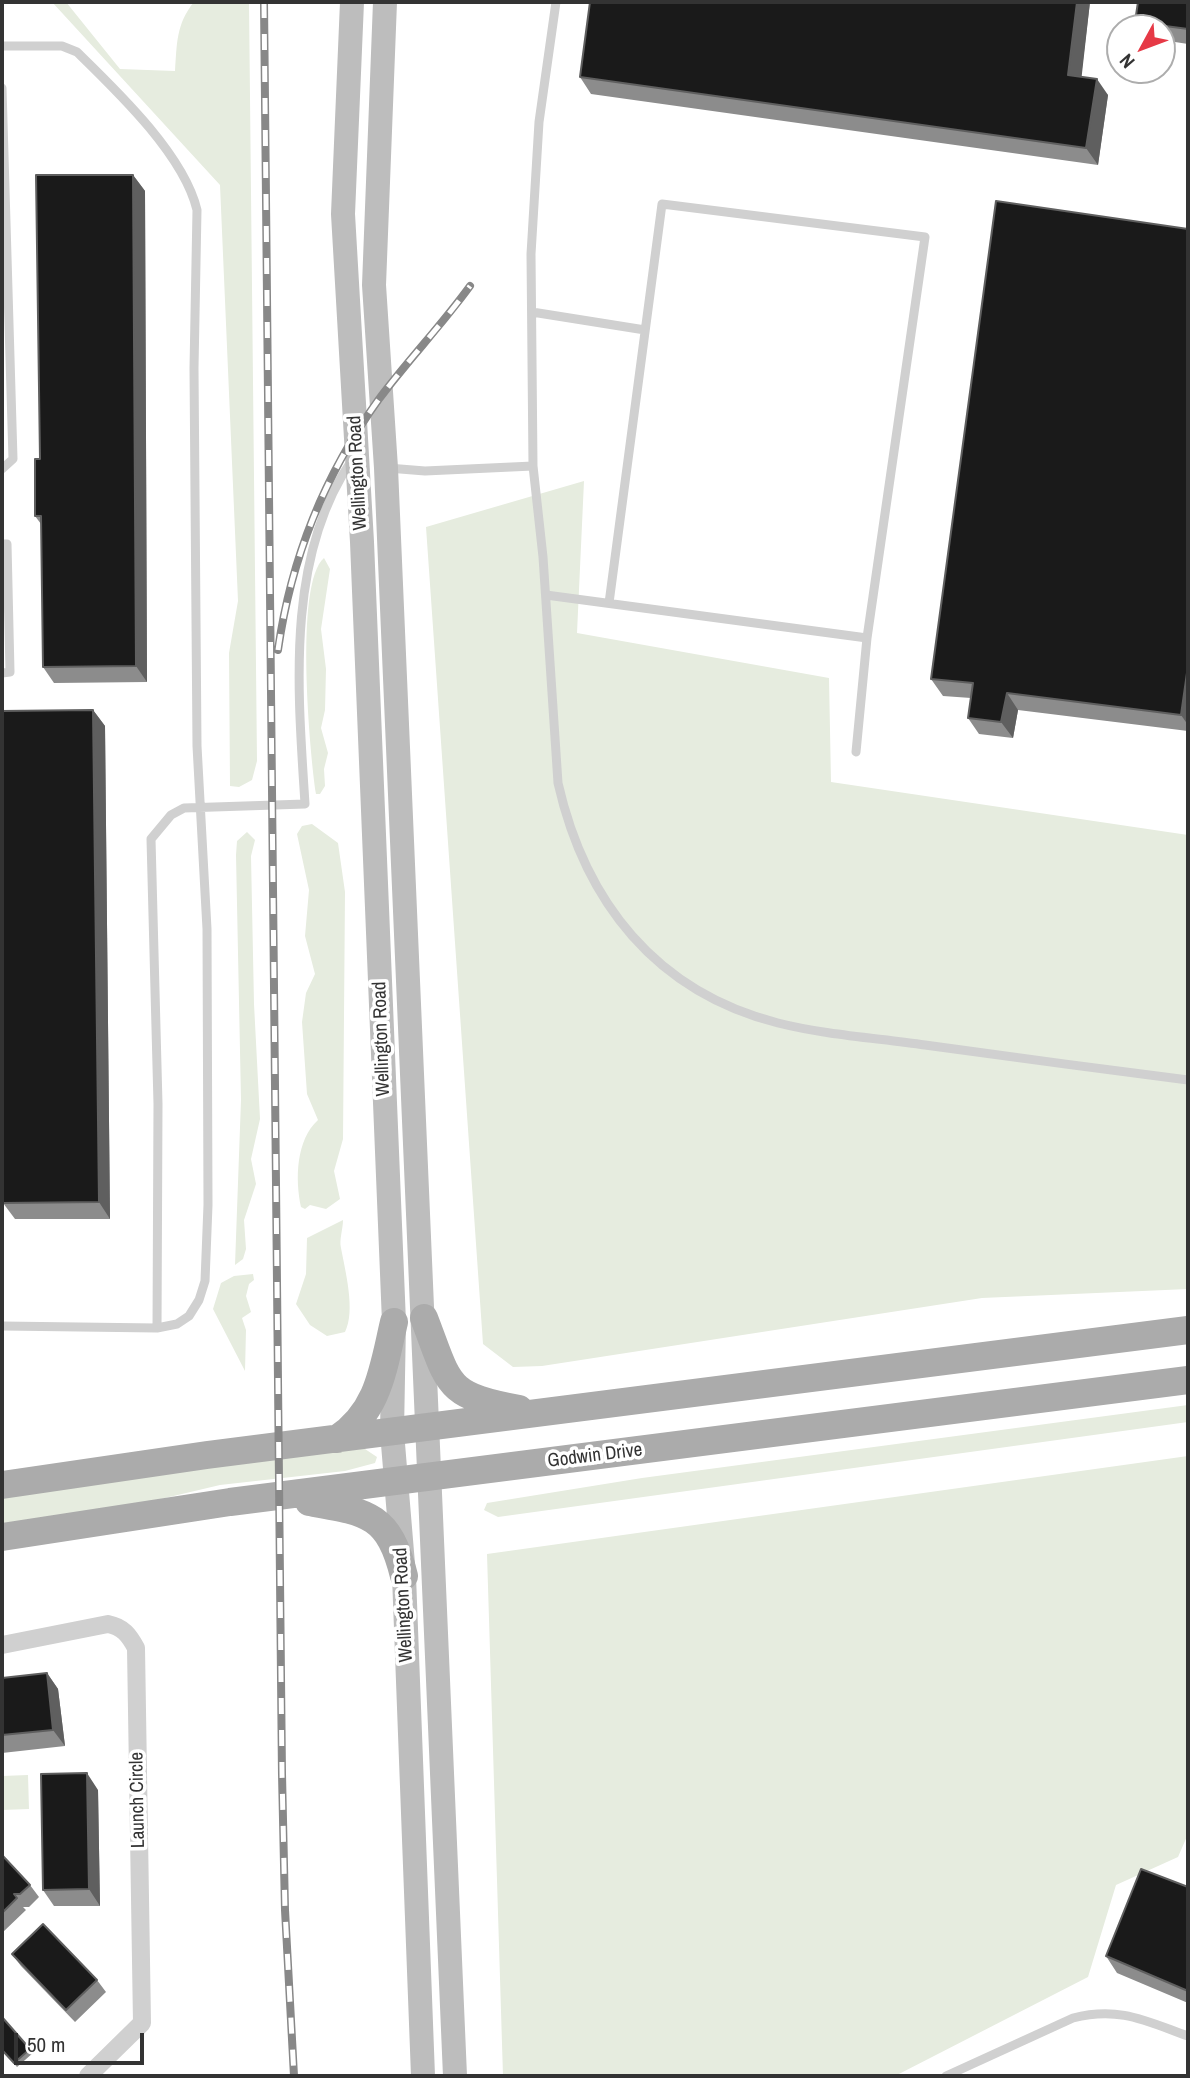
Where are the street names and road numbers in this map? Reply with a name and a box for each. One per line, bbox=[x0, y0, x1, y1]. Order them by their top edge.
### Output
street label: Wellington Road bbox=[344, 415, 372, 531]
street label: Wellington Road bbox=[369, 981, 395, 1097]
street label: Godwin Drive bbox=[546, 1439, 644, 1473]
street label: Wellington Road bbox=[390, 1547, 418, 1663]
street label: Launch Circle bbox=[126, 1752, 150, 1848]

